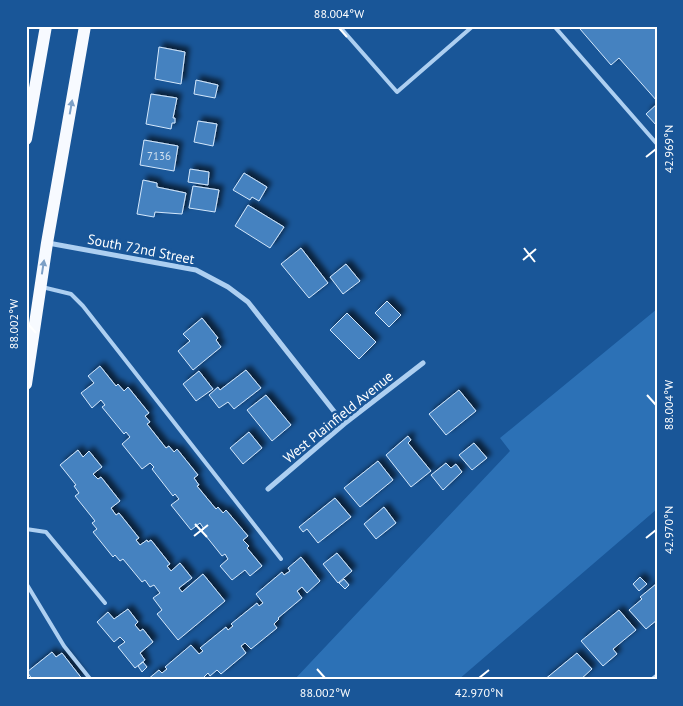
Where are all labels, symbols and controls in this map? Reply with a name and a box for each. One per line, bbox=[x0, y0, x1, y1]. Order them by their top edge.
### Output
text: 88.004°W bbox=[314, 6, 364, 21]
one-way arrow bbox=[67, 98, 75, 114]
text: 42.969°N bbox=[661, 125, 676, 173]
house number: 7136 bbox=[147, 149, 171, 163]
street label: South 72nd Street bbox=[86, 230, 196, 268]
one-way arrow bbox=[39, 258, 47, 274]
text: 88.002°W bbox=[6, 299, 21, 349]
street label: West Plainfield Avenue bbox=[279, 367, 397, 467]
text: 88.004°W bbox=[661, 380, 676, 430]
text: 42.970°N bbox=[661, 506, 676, 554]
text: 88.002°W bbox=[300, 685, 350, 700]
text: 42.970°N bbox=[455, 685, 503, 700]

